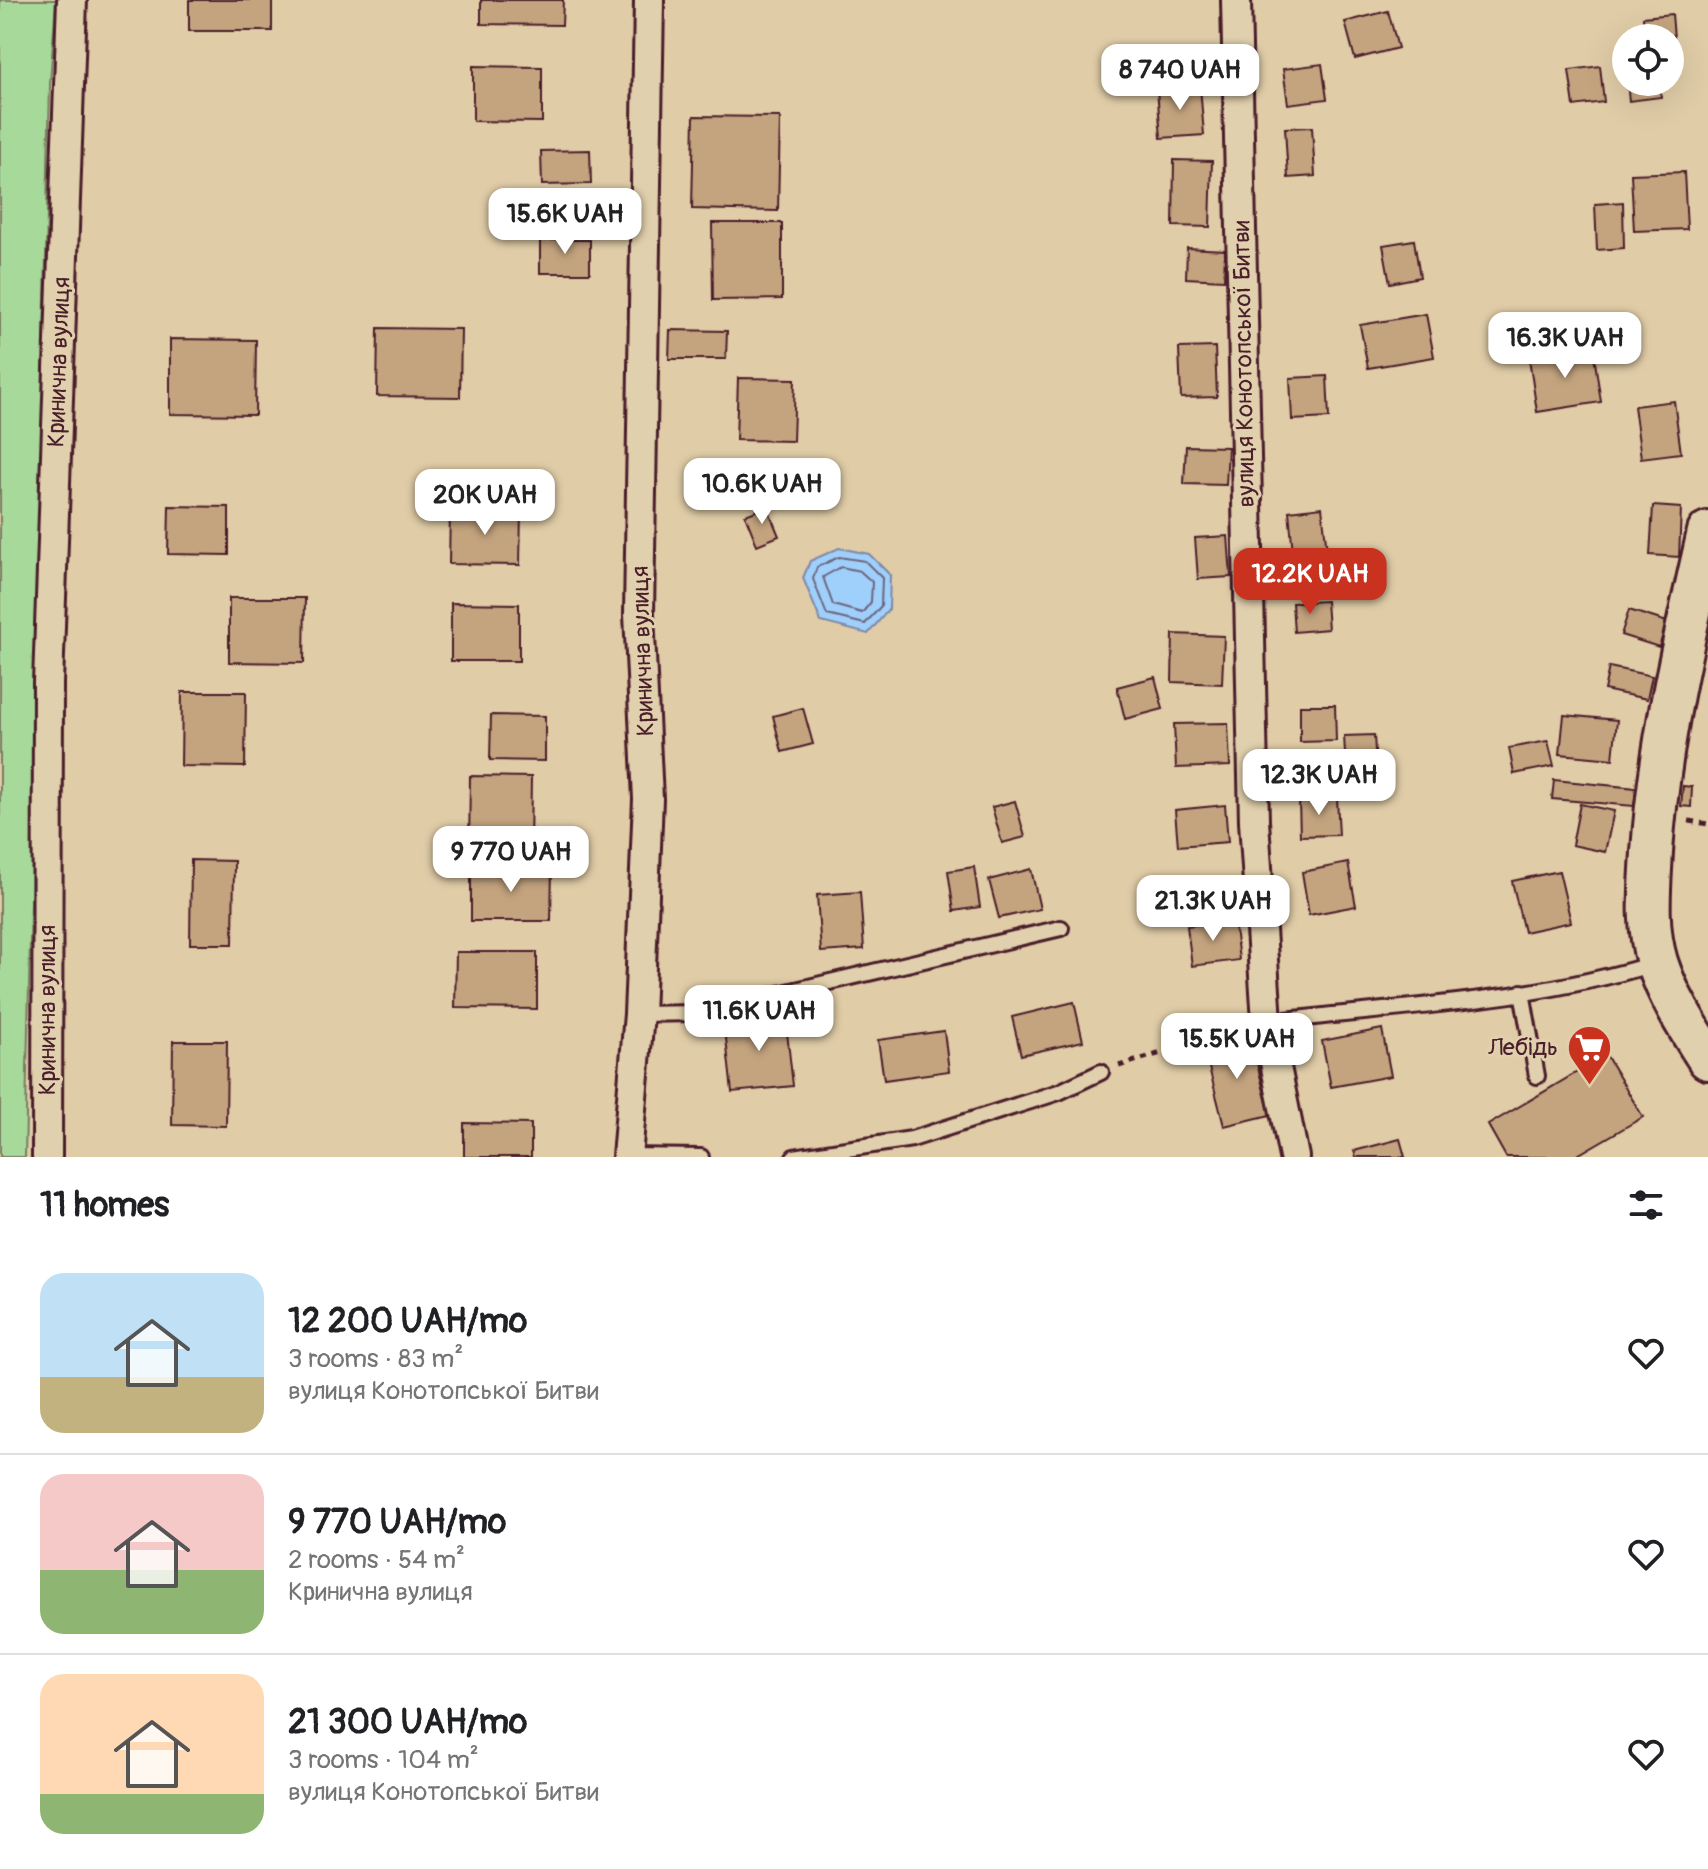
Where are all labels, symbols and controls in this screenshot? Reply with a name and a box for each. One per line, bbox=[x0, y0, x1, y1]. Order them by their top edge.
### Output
map controls bbox=[1612, 24, 1684, 96]
button: locate bbox=[1612, 24, 1684, 96]
pin: 8 740 UAH bbox=[1088, 44, 1272, 112]
text: 8 740 UAH bbox=[1119, 54, 1241, 86]
pin: 15.6K UAH bbox=[473, 188, 657, 256]
text: 15.6K UAH bbox=[507, 198, 623, 230]
street label: вулиця Конотопської Битви bbox=[1227, 220, 1261, 508]
street label: Кринична вулиця bbox=[42, 276, 76, 448]
pin: 16.3K UAH bbox=[1473, 312, 1657, 380]
text: 16.3K UAH bbox=[1506, 322, 1624, 354]
pin: 10.6K UAH bbox=[670, 458, 854, 526]
text: 10.6K UAH bbox=[702, 468, 822, 500]
pin: 20K UAH bbox=[411, 469, 559, 537]
text: 20K UAH bbox=[433, 479, 537, 511]
pin: 12.2K UAH bbox=[1218, 548, 1402, 616]
text: 12.2K UAH bbox=[1252, 558, 1368, 590]
street label: Кринична вулиця bbox=[626, 565, 660, 737]
pin: 12.3K UAH bbox=[1227, 749, 1411, 817]
text: 12.3K UAH bbox=[1261, 759, 1377, 791]
pin: 9 770 UAH bbox=[419, 826, 603, 894]
text: 9 770 UAH bbox=[451, 836, 571, 868]
pin: 21.3K UAH bbox=[1121, 875, 1305, 943]
text: 21.3K UAH bbox=[1155, 885, 1271, 917]
street label: Кринична вулиця bbox=[33, 925, 62, 1095]
pin: 11.6K UAH bbox=[667, 985, 851, 1053]
text: 11.6K UAH bbox=[702, 995, 816, 1027]
pin: 15.5K UAH bbox=[1145, 1013, 1329, 1081]
text: 15.5K UAH bbox=[1179, 1023, 1295, 1055]
supermarket icon: Лебідь bbox=[1565, 1023, 1613, 1086]
place label: Лебідь bbox=[1487, 1033, 1558, 1062]
icon: filters bbox=[1624, 1183, 1668, 1227]
text: 11 homes bbox=[40, 1184, 169, 1227]
text: 12 200 UAH/mo bbox=[288, 1300, 527, 1343]
icon: home bbox=[104, 1305, 200, 1401]
icon: heart bbox=[1624, 1331, 1668, 1375]
text: 3 rooms · 83 m² bbox=[288, 1343, 463, 1375]
text: вулиця Конотопської Битви bbox=[288, 1375, 599, 1407]
text: 9 770 UAH/mo bbox=[288, 1501, 506, 1544]
icon: home bbox=[104, 1506, 200, 1602]
icon: heart bbox=[1624, 1532, 1668, 1576]
text: 2 rooms · 54 m² bbox=[288, 1544, 465, 1576]
text: Кринична вулиця bbox=[288, 1576, 473, 1608]
text: 21 300 UAH/mo bbox=[288, 1701, 527, 1744]
icon: home bbox=[104, 1706, 200, 1802]
icon: heart bbox=[1624, 1732, 1668, 1776]
text: 3 rooms · 104 m² bbox=[288, 1744, 479, 1776]
text: вулиця Конотопської Битви bbox=[288, 1776, 599, 1808]

